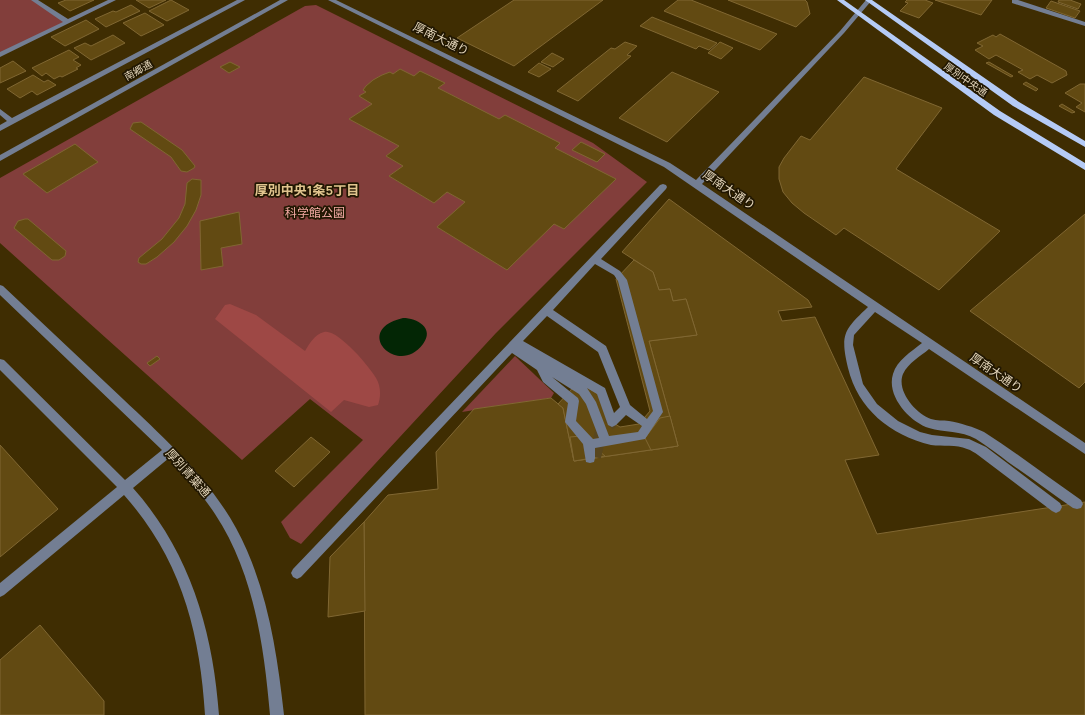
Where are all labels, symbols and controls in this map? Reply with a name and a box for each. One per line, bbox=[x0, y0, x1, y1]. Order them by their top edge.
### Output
street label: 厚南大通り bbox=[411, 18, 472, 59]
street label: 南郷通 bbox=[121, 57, 155, 83]
street label: 厚別中央通 bbox=[942, 59, 990, 99]
street label: 厚南大通り bbox=[700, 166, 759, 213]
district label: 厚別中央1条5丁目 bbox=[255, 181, 359, 199]
park label: 科学館公園 bbox=[285, 204, 345, 221]
street label: 厚南大通り bbox=[967, 349, 1026, 396]
street label: 厚別青葉通 bbox=[162, 445, 215, 501]

